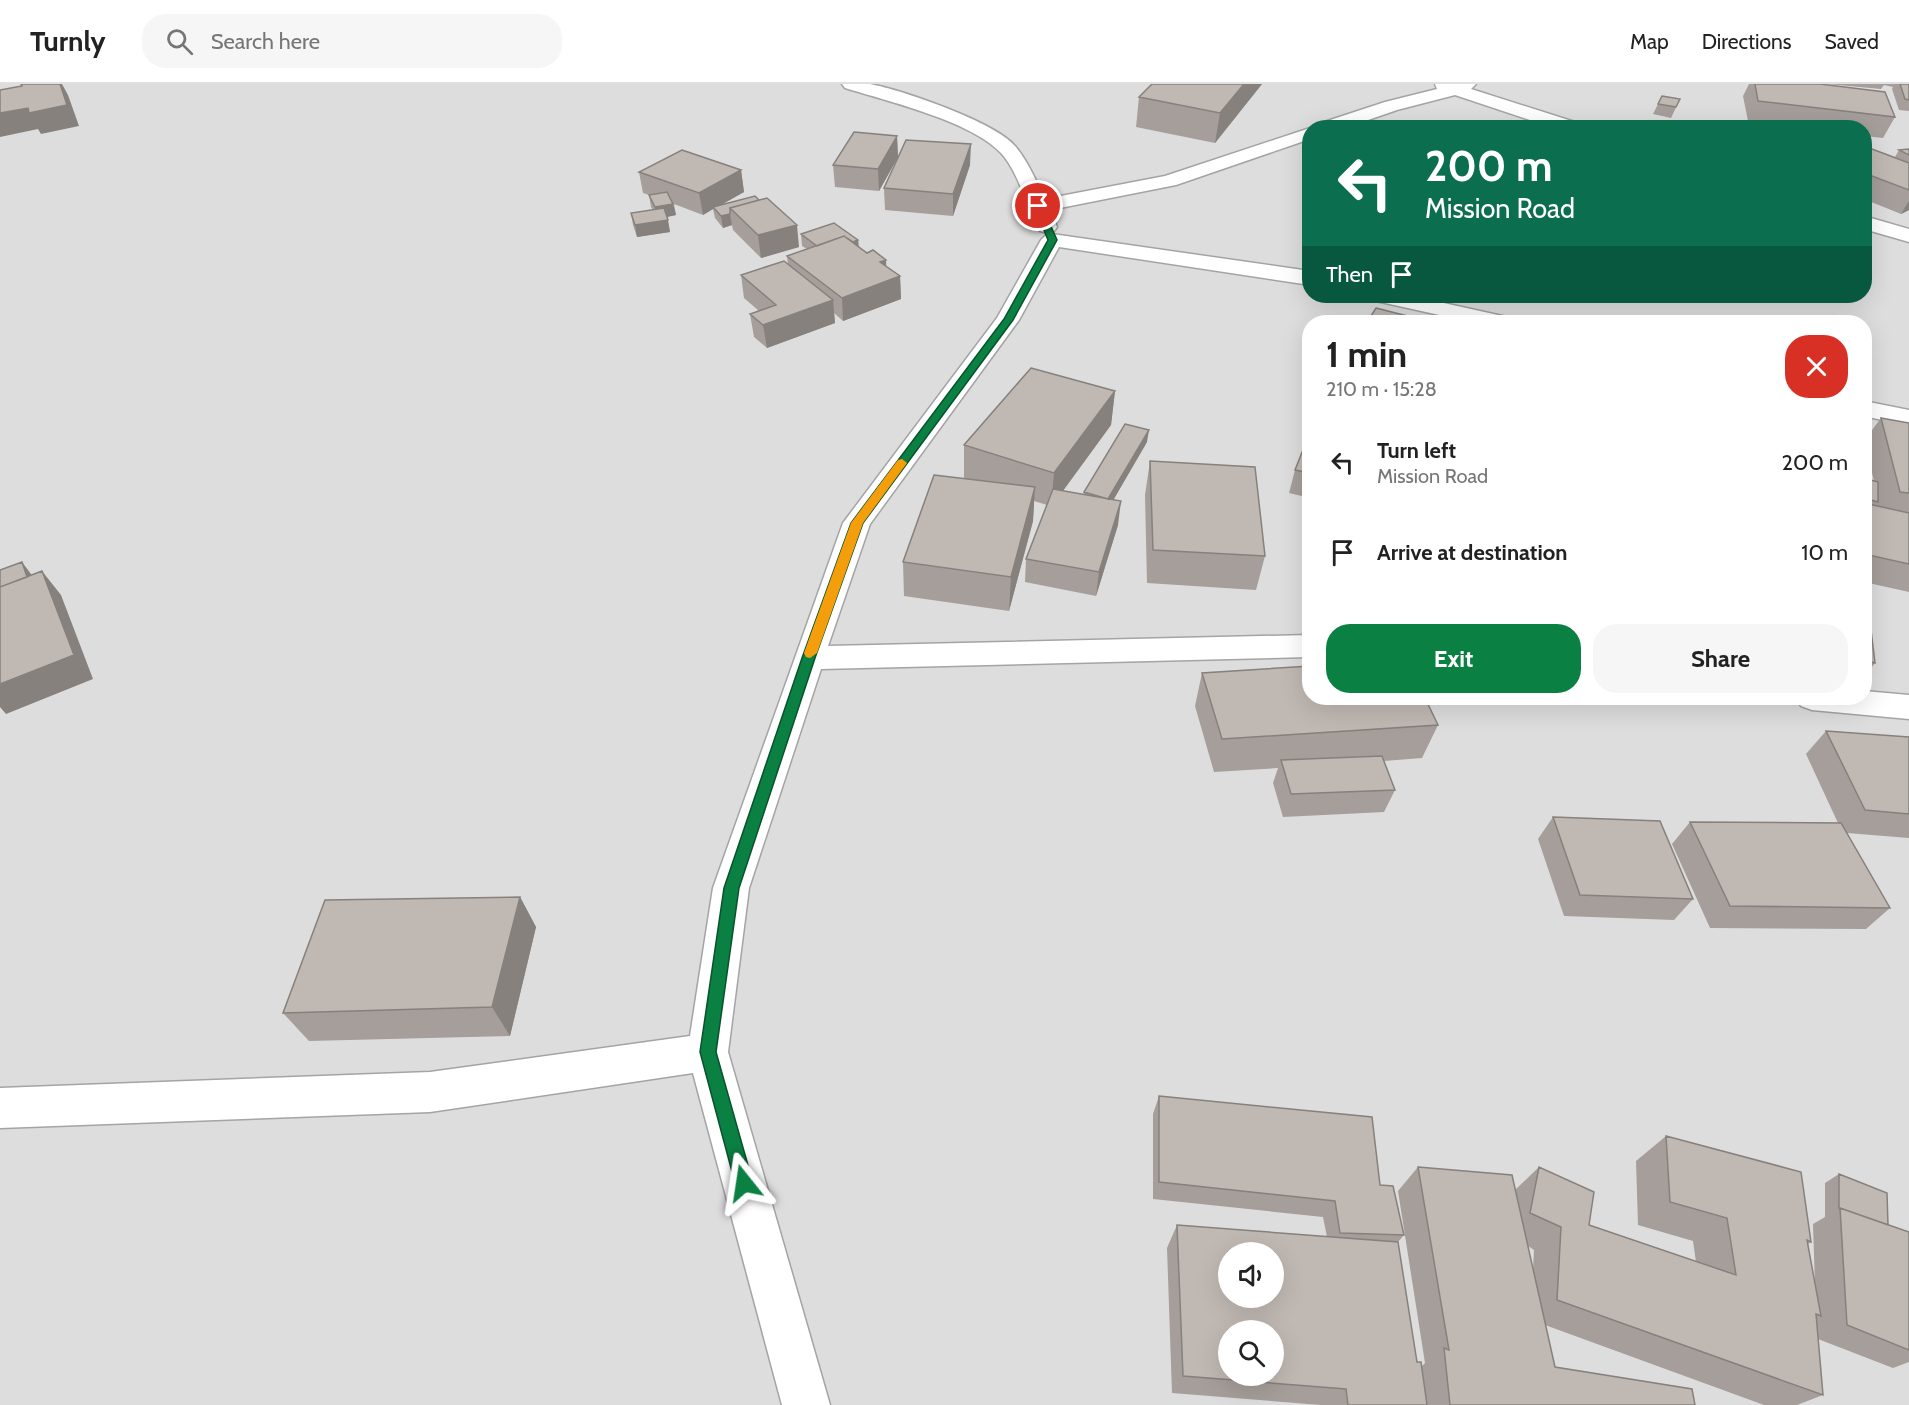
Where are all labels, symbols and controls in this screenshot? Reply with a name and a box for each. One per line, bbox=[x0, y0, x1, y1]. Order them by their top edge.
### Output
search box bbox=[142, 14, 562, 68]
text: Turnly bbox=[30, 24, 106, 58]
icon: search bbox=[163, 25, 196, 58]
text: Search here bbox=[211, 28, 320, 55]
text: Map bbox=[1630, 29, 1669, 54]
text: Directions bbox=[1702, 29, 1791, 54]
text: Saved bbox=[1824, 29, 1879, 54]
text: 200 m bbox=[1425, 140, 1552, 192]
icon: left bbox=[1326, 144, 1404, 222]
pin bbox=[1012, 180, 1063, 231]
icon: arrive bbox=[1021, 189, 1054, 222]
text: Mission Road bbox=[1425, 192, 1575, 225]
icon: arrive bbox=[1385, 258, 1418, 291]
text: Then bbox=[1326, 261, 1373, 288]
text: 1 min bbox=[1326, 332, 1407, 376]
button: close bbox=[1785, 335, 1848, 398]
text: 210 m · 15:28 bbox=[1326, 377, 1437, 401]
text: Turn left bbox=[1377, 437, 1456, 464]
icon: left bbox=[1326, 446, 1359, 479]
text: 200 m bbox=[1782, 449, 1848, 476]
text: Mission Road bbox=[1377, 464, 1488, 488]
icon: arrive bbox=[1326, 536, 1359, 569]
text: Arrive at destination bbox=[1377, 539, 1567, 566]
text: 10 m bbox=[1801, 539, 1848, 566]
button: Exit bbox=[1326, 624, 1581, 693]
button: Share bbox=[1593, 624, 1848, 693]
position arrow bbox=[712, 1151, 776, 1215]
map controls bbox=[1218, 1242, 1284, 1386]
button: sound bbox=[1218, 1242, 1284, 1308]
button: search bbox=[1218, 1320, 1284, 1386]

